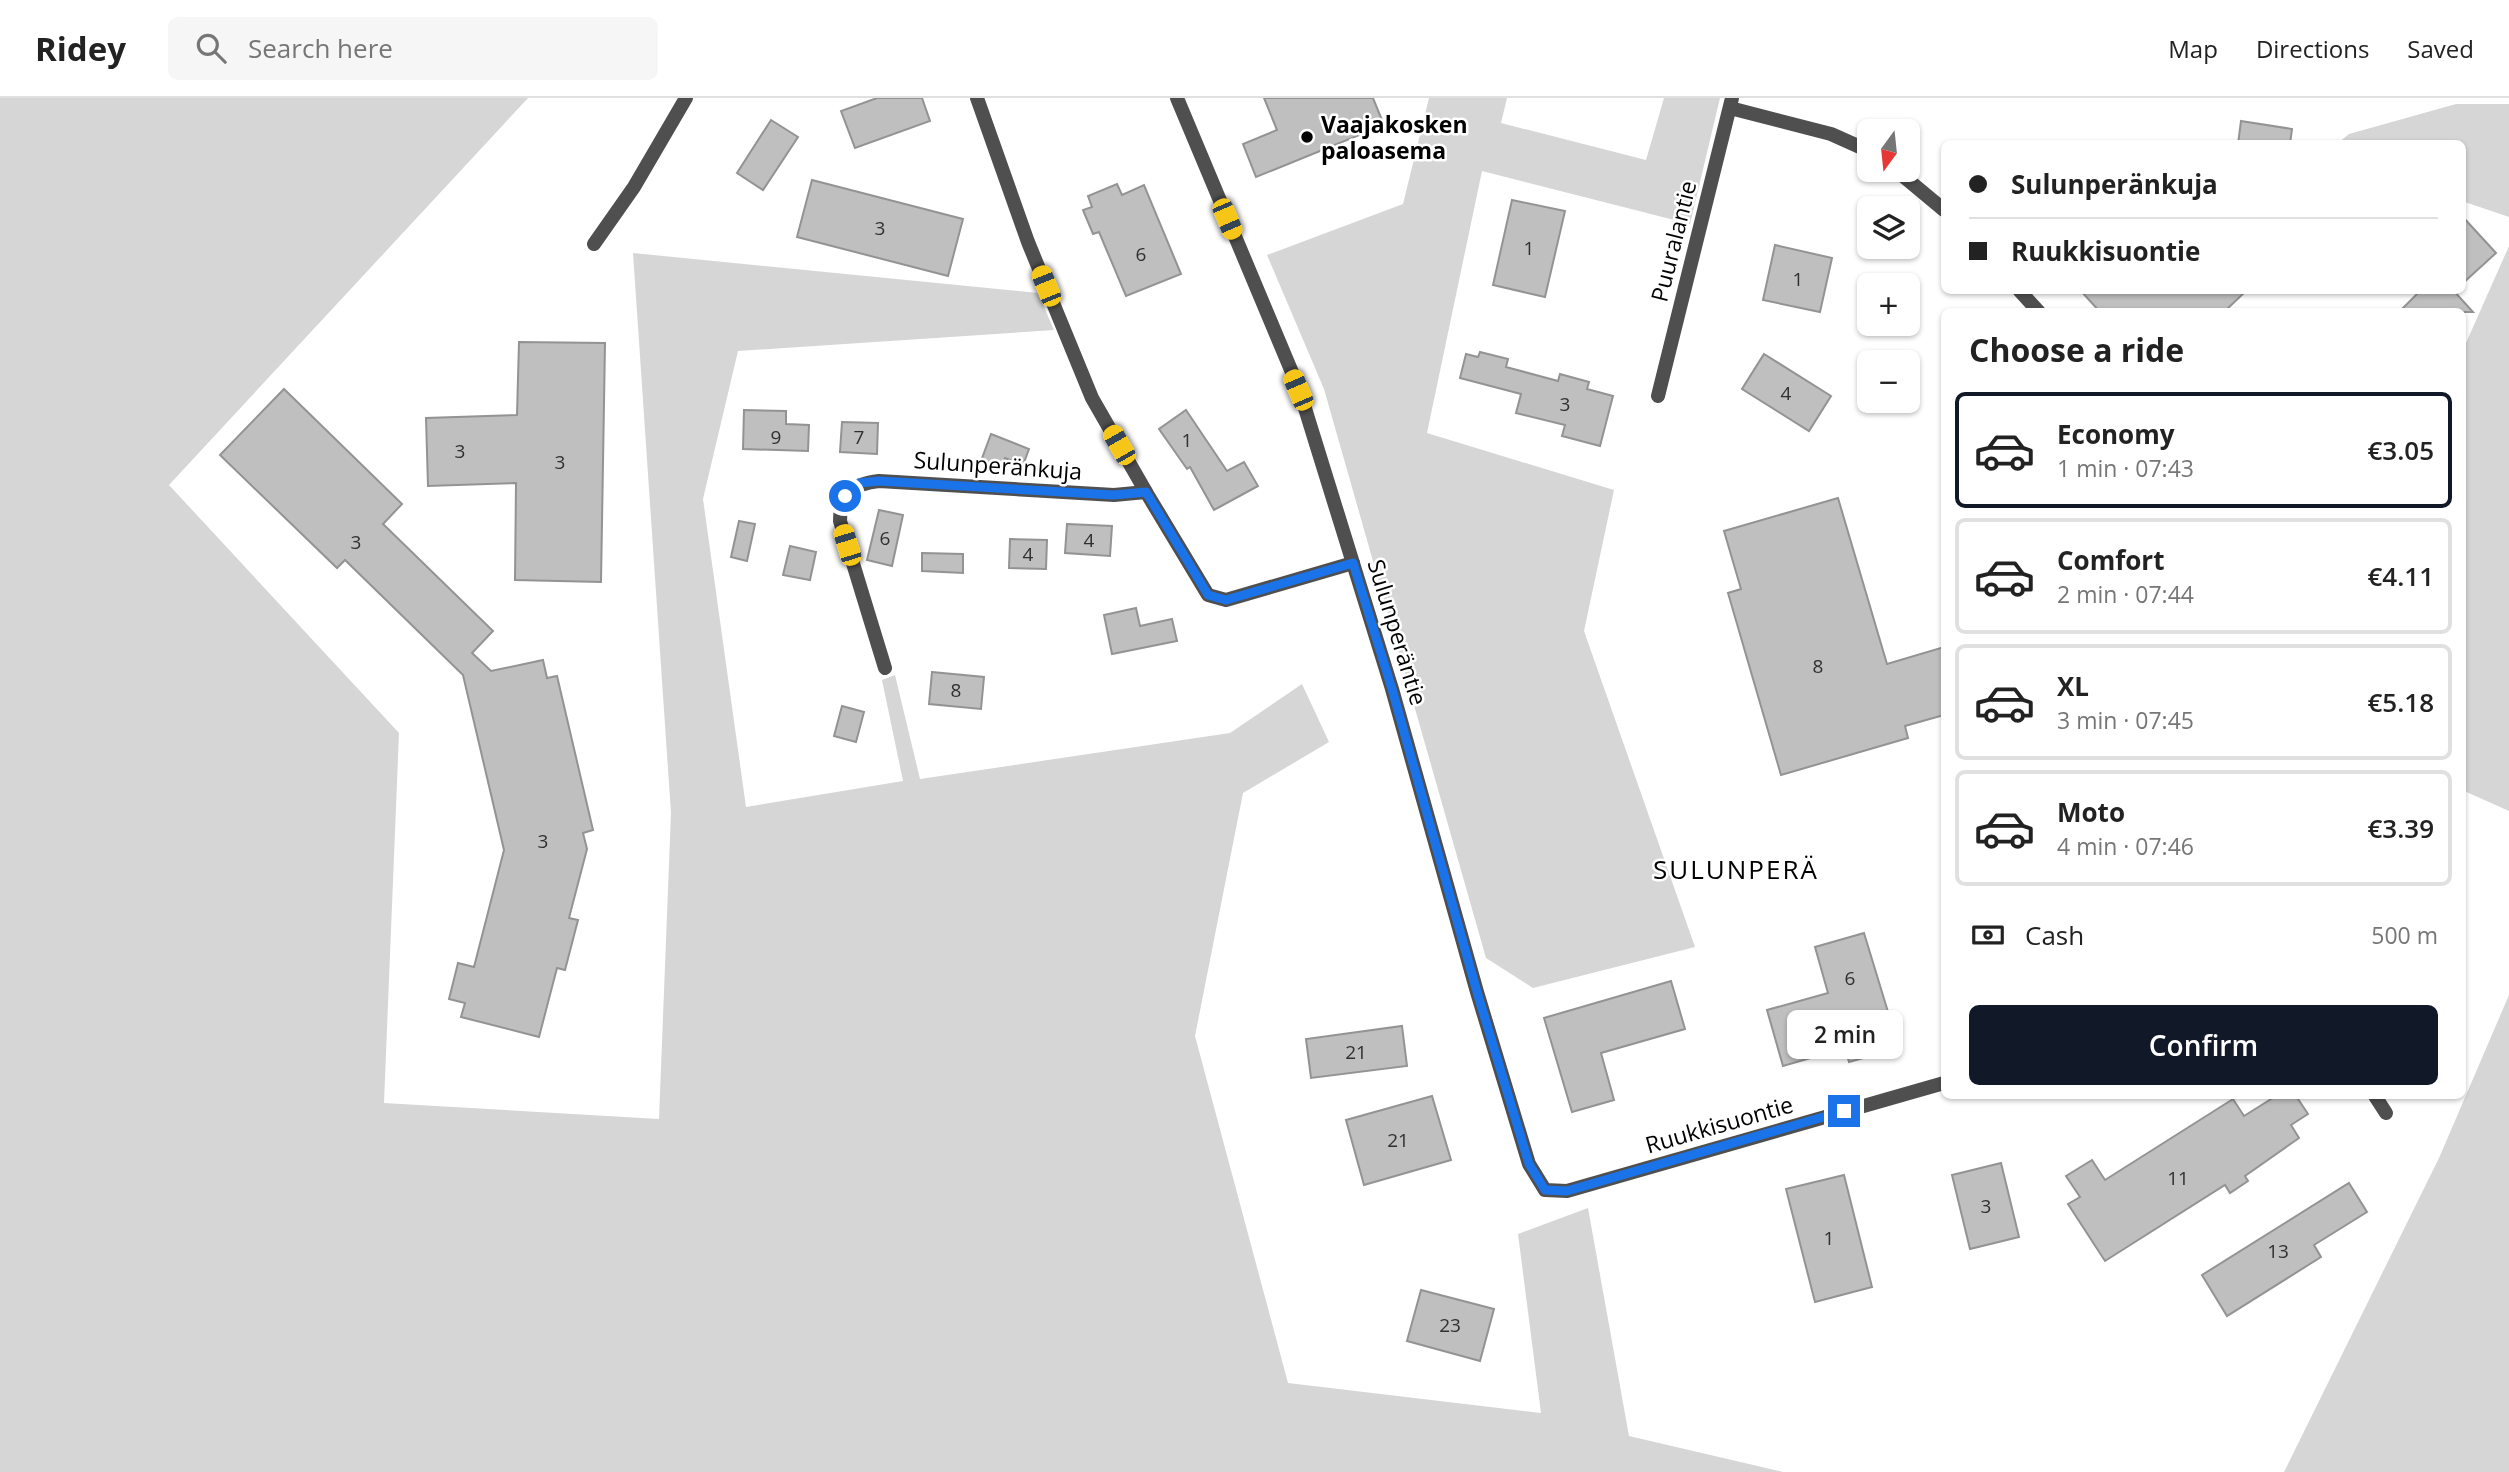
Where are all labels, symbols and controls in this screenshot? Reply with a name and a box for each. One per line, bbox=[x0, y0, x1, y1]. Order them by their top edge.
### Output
search box bbox=[168, 17, 658, 80]
text: Ridey bbox=[35, 26, 126, 71]
icon: search bbox=[192, 29, 230, 67]
text: Search here bbox=[248, 30, 393, 66]
text: Map bbox=[2168, 32, 2218, 65]
text: Directions bbox=[2256, 32, 2369, 65]
text: Saved bbox=[2407, 32, 2474, 65]
place label: Vaajakosken paloasema bbox=[1321, 108, 1468, 166]
north arrow bbox=[1857, 119, 1920, 182]
map controls bbox=[1857, 119, 1920, 413]
marker: Vaajakosken paloasema bbox=[1299, 129, 1315, 145]
text: Sulunperänkuja bbox=[2011, 166, 2218, 202]
street label: Puuralantie bbox=[1642, 177, 1704, 305]
car bbox=[1210, 196, 1245, 242]
button: layers bbox=[1857, 196, 1920, 259]
house number: 3 bbox=[875, 215, 885, 241]
text: Ruukkisuontie bbox=[2011, 233, 2200, 269]
house number: 1 bbox=[1524, 235, 1534, 261]
house number: 6 bbox=[1136, 241, 1146, 267]
car bbox=[1029, 263, 1064, 309]
house number: 1 bbox=[1793, 266, 1803, 292]
button: + bbox=[1857, 273, 1920, 336]
text: Choose a ride bbox=[1969, 328, 2184, 371]
button: − bbox=[1857, 350, 1920, 413]
car bbox=[1281, 367, 1316, 413]
house number: 4 bbox=[1781, 380, 1792, 406]
house number: 3 bbox=[1560, 391, 1570, 417]
text: Economy bbox=[2057, 416, 2175, 452]
icon: car bbox=[1973, 419, 2036, 482]
car bbox=[1100, 422, 1139, 468]
house number: 9 bbox=[771, 424, 781, 450]
house number: 7 bbox=[854, 424, 864, 450]
house number: 1 bbox=[1182, 427, 1192, 453]
text: €3.05 bbox=[2367, 432, 2434, 468]
house number: 3 bbox=[455, 438, 465, 464]
street label: Sulunperänkuja bbox=[913, 443, 1083, 487]
house number: 3 bbox=[555, 449, 565, 475]
text: 1 min · 07:43 bbox=[2057, 452, 2194, 484]
route start bbox=[829, 480, 861, 512]
car bbox=[831, 522, 864, 568]
house number: 6 bbox=[880, 525, 890, 551]
house number: 4 bbox=[1084, 527, 1095, 553]
house number: 3 bbox=[351, 529, 361, 555]
house number: 4 bbox=[1023, 541, 1034, 567]
text: Comfort bbox=[2057, 542, 2164, 578]
icon: car bbox=[1973, 545, 2036, 608]
street label: Sulunperäntie bbox=[1361, 555, 1435, 709]
text: €4.11 bbox=[2367, 558, 2434, 594]
text: 2 min · 07:44 bbox=[2057, 578, 2194, 610]
house number: 8 bbox=[1813, 653, 1823, 679]
text: XL bbox=[2057, 668, 2089, 704]
icon: car bbox=[1973, 671, 2036, 734]
house number: 8 bbox=[951, 677, 961, 703]
text: €5.18 bbox=[2367, 684, 2434, 720]
text: 3 min · 07:45 bbox=[2057, 704, 2194, 736]
text: Moto bbox=[2057, 794, 2125, 830]
icon: car bbox=[1973, 797, 2036, 860]
text: €3.39 bbox=[2367, 810, 2434, 846]
house number: 3 bbox=[538, 828, 548, 854]
text: 4 min · 07:46 bbox=[2057, 830, 2194, 862]
district label: SULUNPERÄ bbox=[1653, 851, 1819, 887]
icon: cash bbox=[1969, 916, 2007, 954]
text: Cash bbox=[2025, 917, 2084, 953]
text: 500 m bbox=[2371, 919, 2438, 951]
house number: 6 bbox=[1845, 965, 1855, 991]
button: Confirm bbox=[1969, 1005, 2438, 1085]
callout: 2 min bbox=[1786, 1010, 1902, 1058]
text: 2 min bbox=[1814, 1018, 1876, 1050]
house number: 21 bbox=[1345, 1039, 1367, 1065]
street label: Ruukkisuontie bbox=[1641, 1088, 1797, 1160]
route end bbox=[1828, 1095, 1860, 1127]
house number: 21 bbox=[1387, 1127, 1409, 1153]
house number: 11 bbox=[2167, 1165, 2189, 1191]
house number: 3 bbox=[1981, 1193, 1991, 1219]
house number: 1 bbox=[1824, 1225, 1834, 1251]
house number: 13 bbox=[2267, 1238, 2289, 1264]
house number: 23 bbox=[1439, 1312, 1461, 1338]

